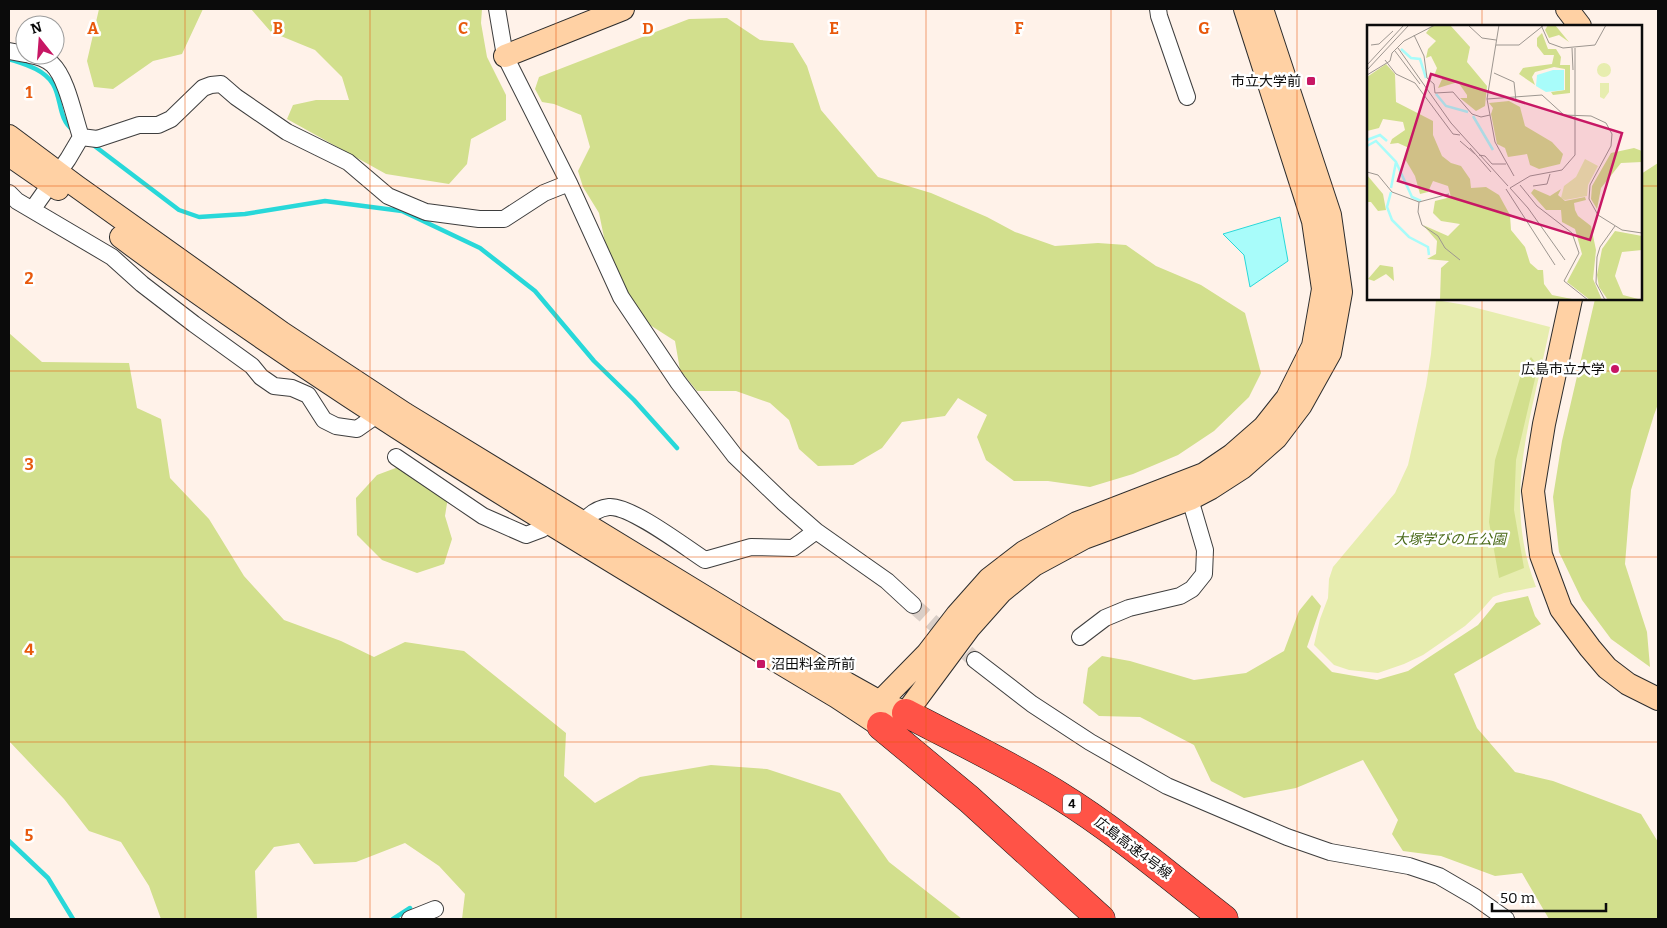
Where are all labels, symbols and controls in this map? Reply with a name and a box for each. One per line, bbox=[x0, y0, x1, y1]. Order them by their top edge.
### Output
north arrow bbox=[15, 15, 65, 65]
text: N bbox=[29, 18, 44, 38]
text: A bbox=[87, 19, 99, 38]
text: B bbox=[273, 19, 283, 38]
text: C bbox=[458, 19, 468, 38]
text: D bbox=[642, 19, 654, 38]
text: E bbox=[829, 19, 839, 38]
text: F bbox=[1015, 19, 1024, 38]
text: G bbox=[1198, 19, 1210, 38]
inset map bbox=[1367, 25, 1642, 300]
place label: 市立大学前 bbox=[1231, 73, 1301, 90]
marker: 市立大学前 bbox=[1305, 75, 1317, 87]
text: 1 bbox=[26, 83, 33, 102]
text: 2 bbox=[24, 269, 34, 288]
place label: 広島市立大学 bbox=[1521, 361, 1605, 378]
marker: 広島市立大学 bbox=[1609, 363, 1621, 375]
text: 3 bbox=[24, 455, 34, 474]
park label: 大塚学びの丘公園 bbox=[1394, 531, 1508, 548]
text: 4 bbox=[24, 640, 34, 659]
place label: 沼田料金所前 bbox=[771, 656, 855, 673]
marker: 沼田料金所前 bbox=[755, 658, 767, 670]
road number: 4 bbox=[1063, 794, 1081, 814]
street label: 広島高速4号線 bbox=[1091, 813, 1175, 883]
text: 5 bbox=[25, 826, 34, 845]
scale bar bbox=[1492, 880, 1606, 912]
text: 50 m bbox=[1500, 889, 1536, 907]

